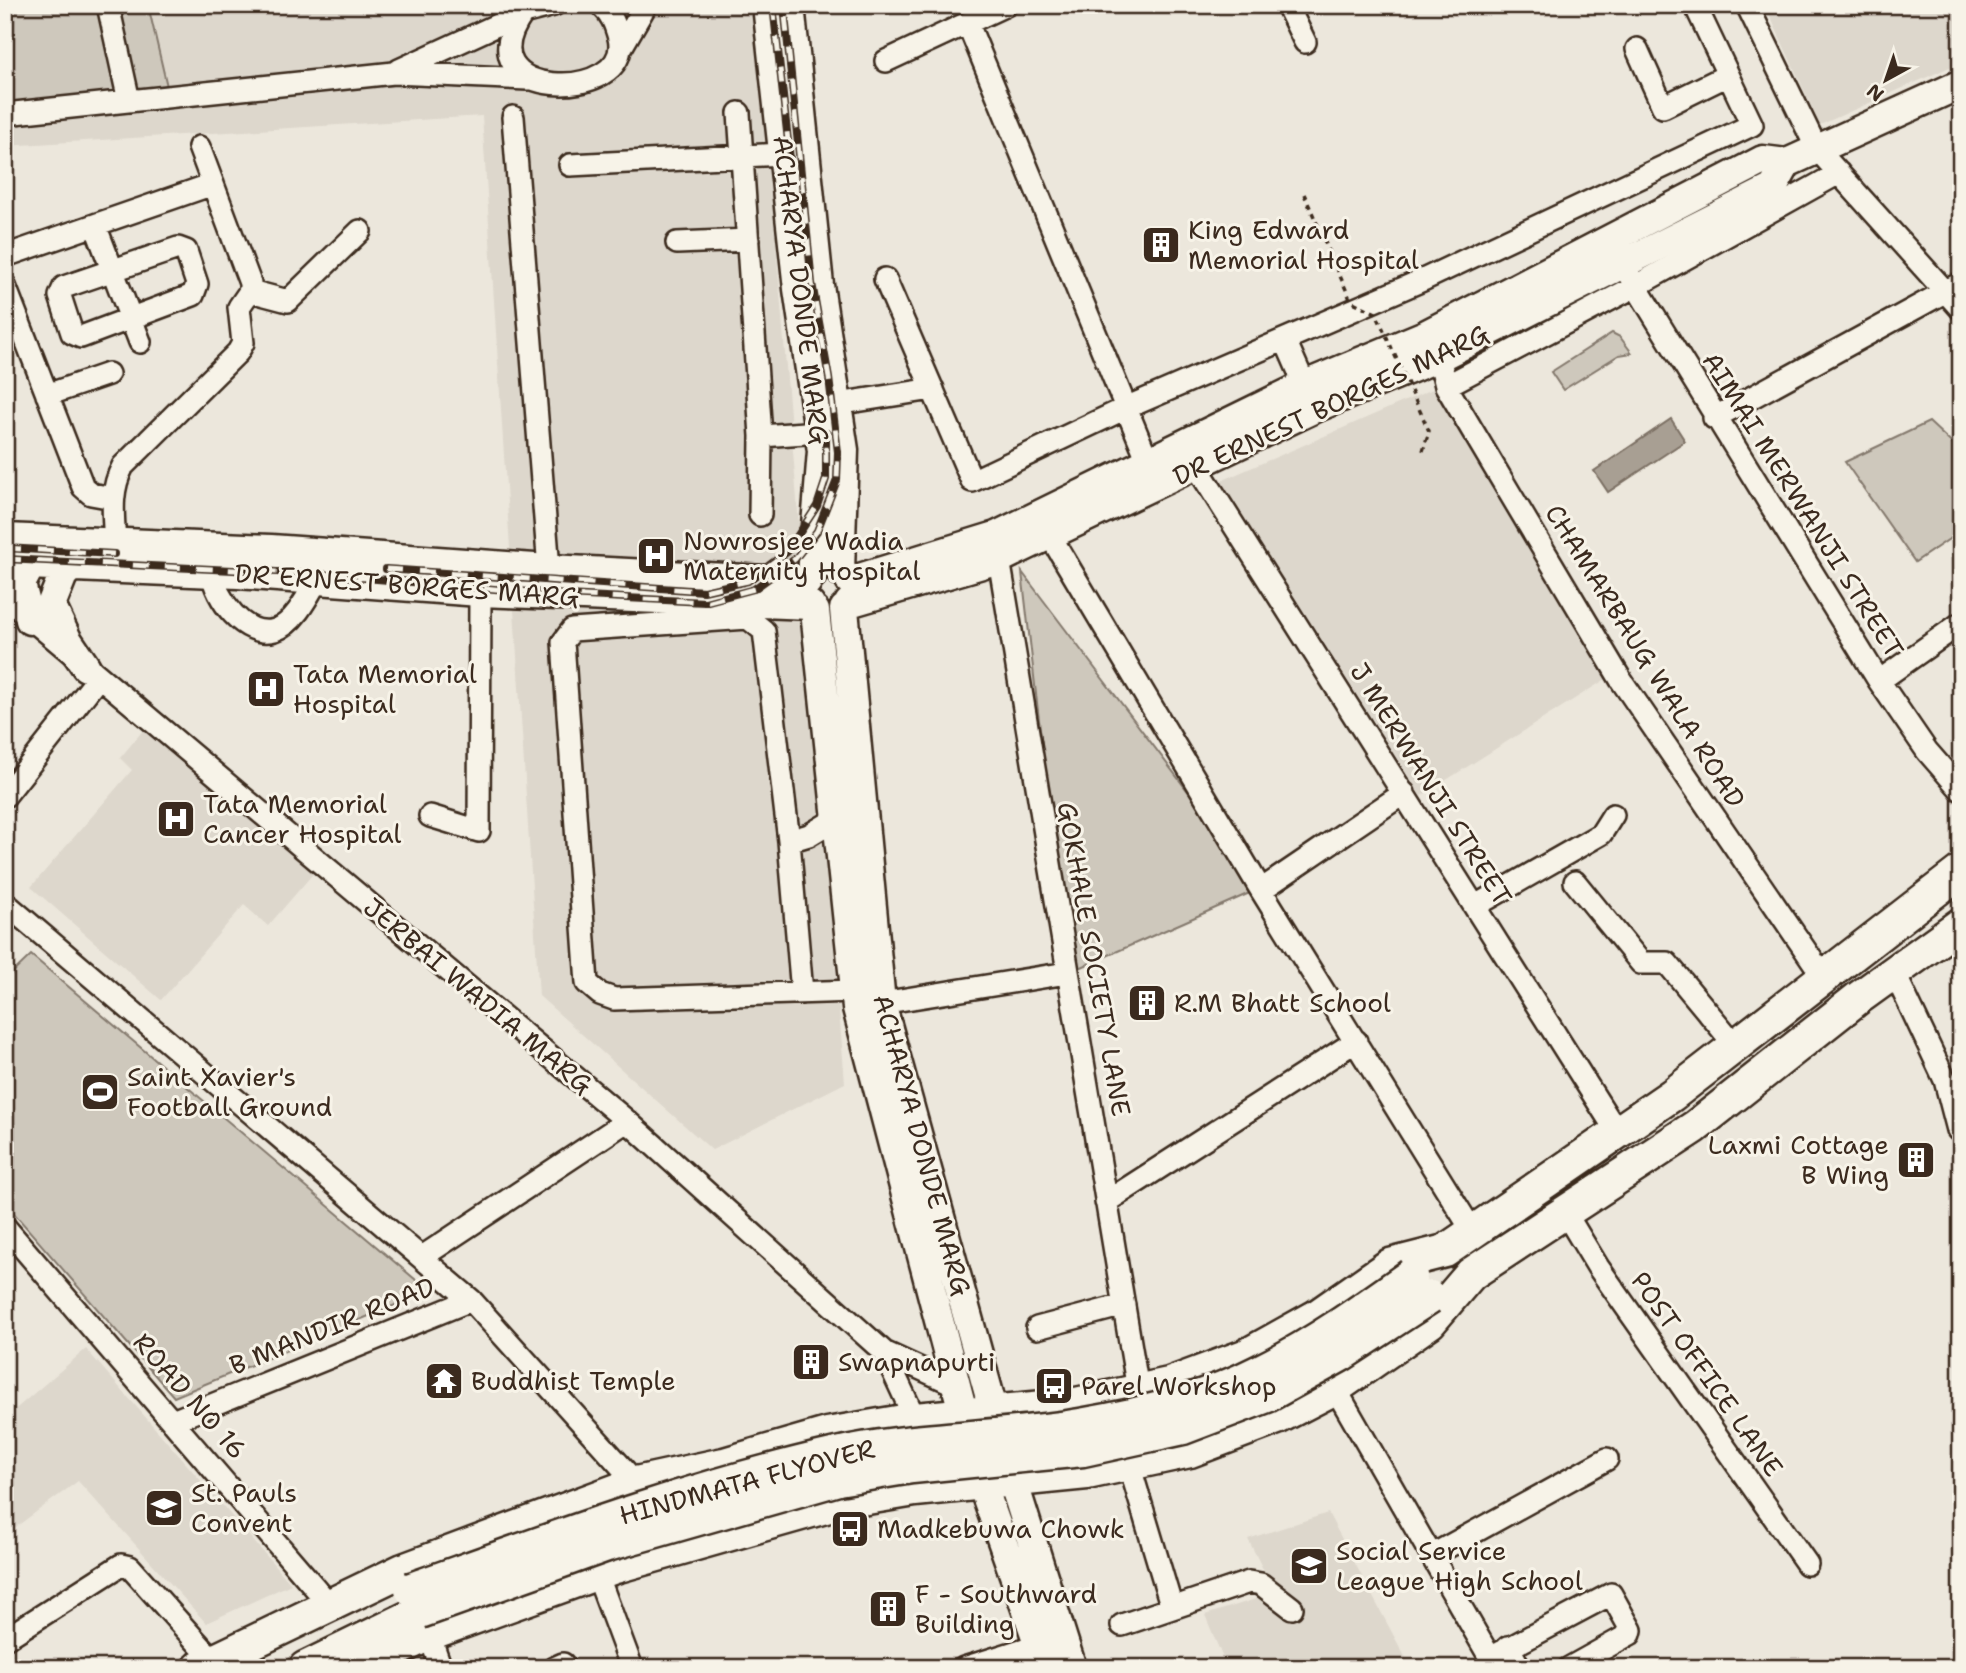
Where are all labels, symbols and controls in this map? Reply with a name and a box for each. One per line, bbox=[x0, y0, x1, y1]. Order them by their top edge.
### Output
north arrow bbox=[1850, 46, 1920, 116]
text: N bbox=[1862, 78, 1889, 107]
street label: ACHARYA DONDE MARG bbox=[765, 134, 838, 446]
place label: King Edward Memorial Hospital bbox=[1188, 212, 1419, 277]
building icon: King Edward Memorial Hospital bbox=[1140, 224, 1182, 266]
street label: DR ERNEST BORGES MARG bbox=[1167, 316, 1494, 493]
street label: AIMAI MERWANJI STREET bbox=[1695, 345, 1912, 664]
street label: CHAMARBAUG WALA ROAD bbox=[1537, 497, 1753, 814]
place label: Nowrosjee Wadia Maternity Hospital bbox=[683, 523, 920, 588]
hospital icon: Nowrosjee Wadia Maternity Hospital bbox=[635, 535, 677, 577]
street label: DR ERNEST BORGES MARG bbox=[234, 555, 580, 614]
place label: Tata Memorial Hospital bbox=[293, 656, 477, 721]
street label: J MERWANJI STREET bbox=[1342, 656, 1520, 912]
hospital icon: Tata Memorial Hospital bbox=[245, 668, 287, 710]
place label: Tata Memorial Cancer Hospital bbox=[203, 786, 402, 851]
hospital icon: Tata Memorial Cancer Hospital bbox=[155, 798, 197, 840]
street label: GOKHALE SOCIETY LANE bbox=[1050, 799, 1139, 1119]
street label: JERBAI WADIA MARG bbox=[356, 889, 600, 1102]
building icon: R.M Bhatt School bbox=[1126, 982, 1168, 1024]
place label: R.M Bhatt School bbox=[1174, 985, 1391, 1020]
street label: ACHARYA DONDE MARG bbox=[865, 990, 980, 1300]
place label: Saint Xavier's Football Ground bbox=[127, 1059, 332, 1124]
sports icon: Saint Xavier's Football Ground bbox=[79, 1071, 121, 1113]
place label: Laxmi Cottage B Wing bbox=[1708, 1127, 1889, 1192]
building icon: Laxmi Cottage B Wing bbox=[1895, 1139, 1937, 1181]
street label: POST OFFICE LANE bbox=[1623, 1264, 1791, 1483]
street label: B MANDIR ROAD bbox=[224, 1268, 440, 1383]
street label: ROAD NO 16 bbox=[126, 1325, 255, 1466]
building icon: Swapnapurti bbox=[790, 1341, 832, 1383]
place label: Swapnapurti bbox=[838, 1344, 995, 1379]
temple icon: Buddhist Temple bbox=[423, 1360, 465, 1402]
place label: Buddhist Temple bbox=[471, 1363, 676, 1398]
bus stop icon: Parel Workshop bbox=[1033, 1365, 1075, 1407]
place label: Parel Workshop bbox=[1081, 1368, 1277, 1403]
street label: HINDMATA FLYOVER bbox=[615, 1430, 879, 1532]
place label: St. Pauls Convent bbox=[191, 1475, 297, 1540]
school or university icon: St. Pauls Convent bbox=[143, 1487, 185, 1529]
bus stop icon: Madkebuwa Chowk bbox=[829, 1508, 871, 1550]
place label: Madkebuwa Chowk bbox=[877, 1511, 1125, 1546]
place label: Social Service League High School bbox=[1336, 1533, 1583, 1598]
school or university icon: Social Service League High School bbox=[1288, 1545, 1330, 1587]
place label: F - Southward Building bbox=[915, 1576, 1097, 1641]
building icon: F - Southward Building bbox=[867, 1588, 909, 1630]

